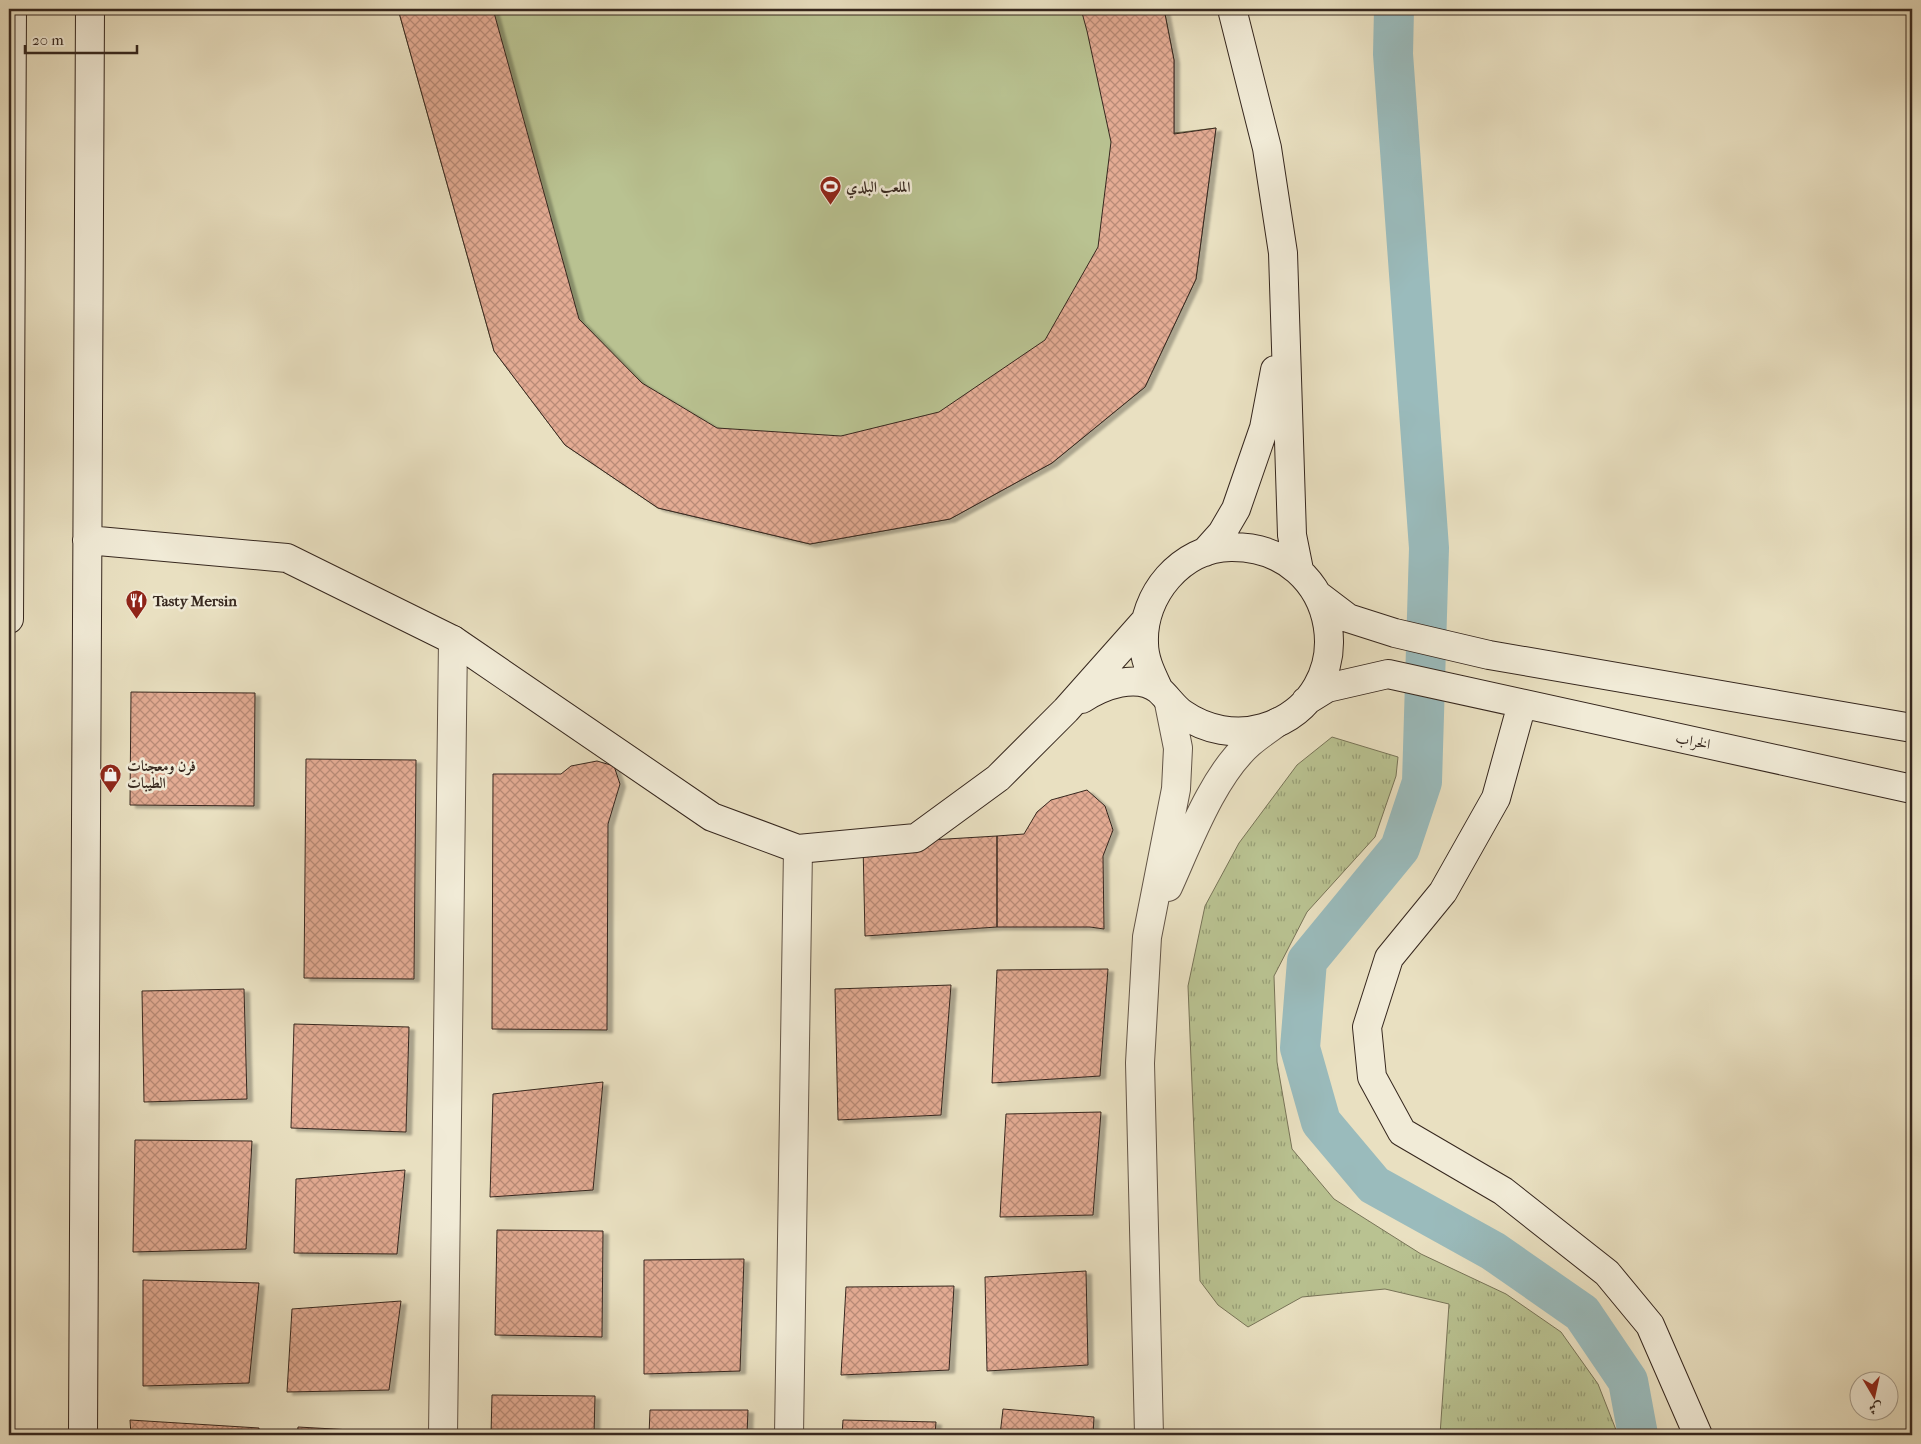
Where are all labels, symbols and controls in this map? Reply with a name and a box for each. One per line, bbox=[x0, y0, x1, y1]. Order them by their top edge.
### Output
scale bar bbox=[25, 22, 138, 54]
text: 20 m bbox=[32, 31, 64, 49]
sports icon: الملعب البلدي bbox=[818, 175, 842, 206]
place label: الملعب البلدي bbox=[846, 178, 911, 199]
restaurant icon: Tasty Mersin bbox=[125, 589, 149, 620]
place label: Tasty Mersin bbox=[152, 592, 237, 610]
street label: الخراب bbox=[1674, 729, 1712, 754]
place label: فرن ومعجنات الطيبات bbox=[127, 757, 196, 792]
shop icon: فرن ومعجنات الطيبات bbox=[99, 763, 123, 794]
north arrow bbox=[1848, 1372, 1898, 1422]
text: ش bbox=[1868, 1399, 1884, 1418]

